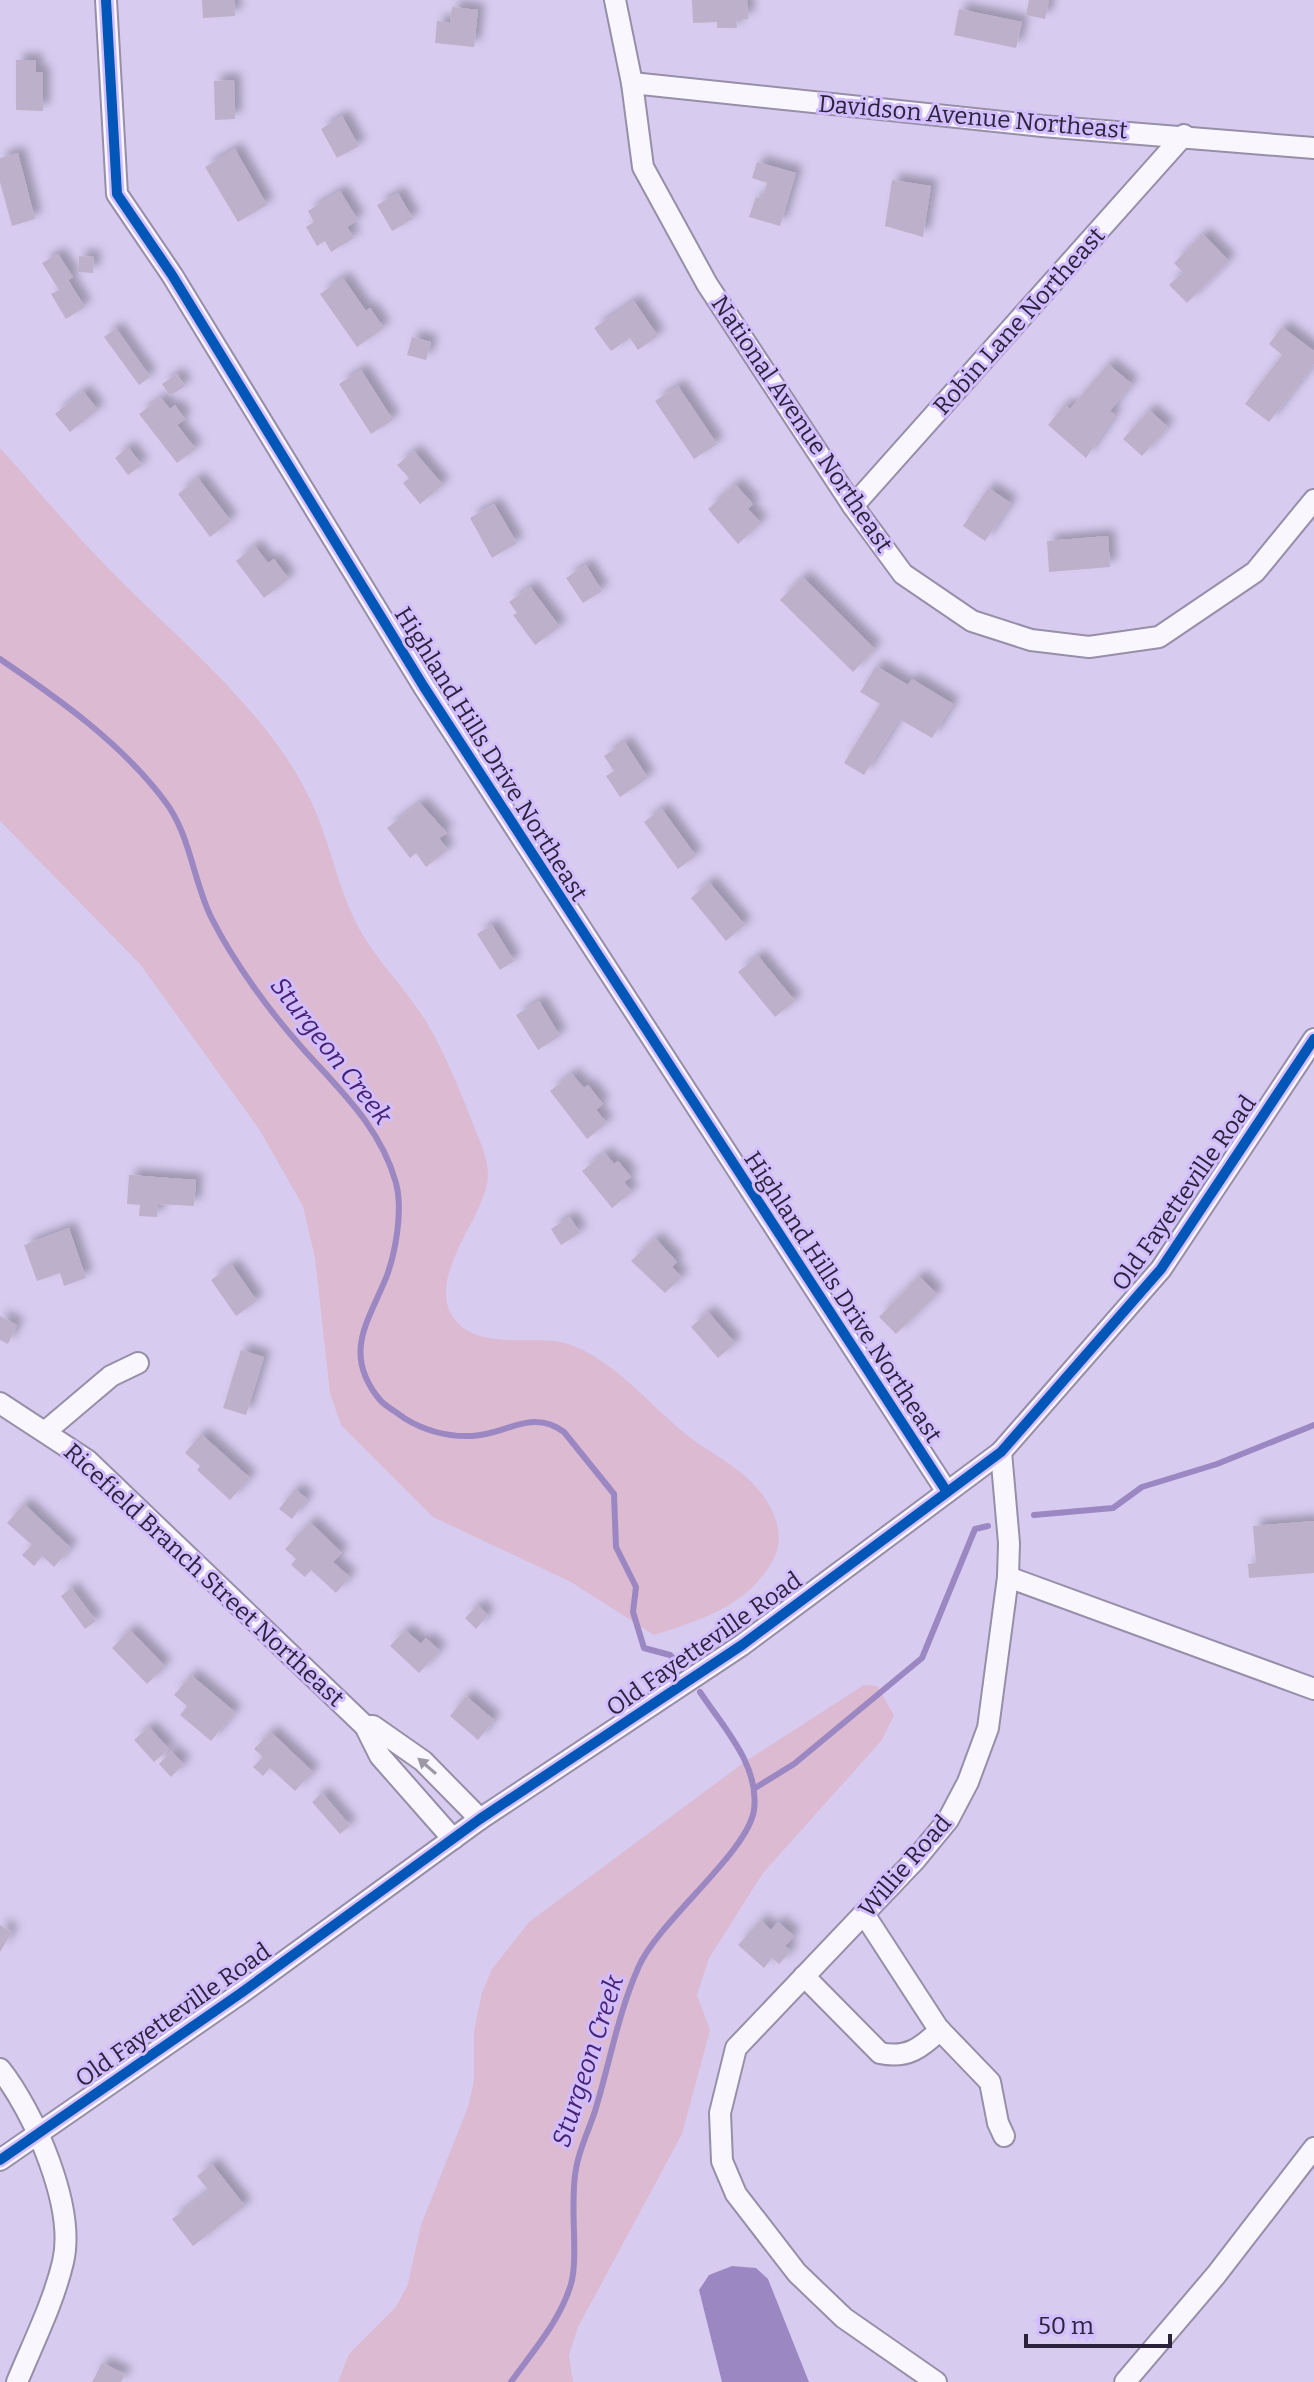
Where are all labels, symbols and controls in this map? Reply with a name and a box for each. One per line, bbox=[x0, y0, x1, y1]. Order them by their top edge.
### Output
street label: Davidson Avenue Northeast bbox=[817, 90, 1129, 144]
street label: Robin Lane Northeast bbox=[928, 221, 1111, 420]
street label: National Avenue Northeast bbox=[706, 290, 899, 558]
street label: Highland Hills Drive Northeast bbox=[389, 602, 593, 906]
water label: Sturgeon Creek bbox=[264, 971, 399, 1132]
street label: Old Fayetteville Road bbox=[1106, 1090, 1262, 1296]
street label: Highland Hills Drive Northeast bbox=[738, 1146, 948, 1448]
street label: Ricefield Branch Street Northeast bbox=[58, 1438, 350, 1712]
street label: Old Fayetteville Road bbox=[601, 1566, 807, 1722]
one-way arrow bbox=[417, 1758, 437, 1775]
street label: Willie Road bbox=[853, 1809, 957, 1923]
street label: Old Fayetteville Road bbox=[70, 1937, 276, 2093]
water label: Sturgeon Creek bbox=[546, 1970, 631, 2151]
scale bar bbox=[1026, 2298, 1170, 2348]
text: 50 m bbox=[1038, 2312, 1094, 2340]

